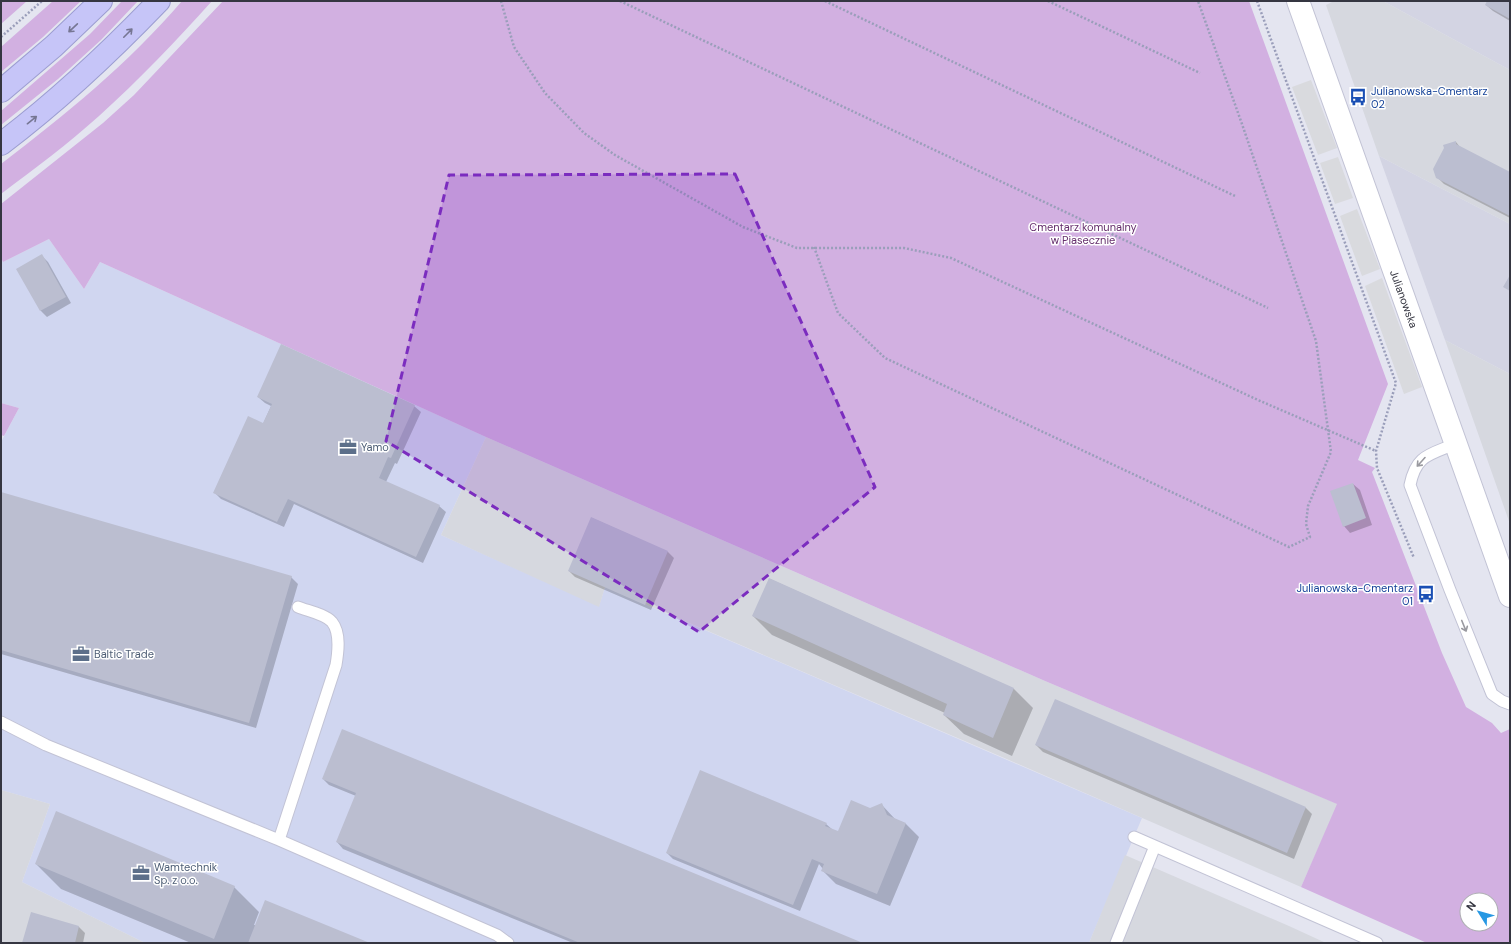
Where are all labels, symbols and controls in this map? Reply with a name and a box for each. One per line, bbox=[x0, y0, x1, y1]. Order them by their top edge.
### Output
one-way arrow bbox=[68, 23, 78, 33]
one-way arrow bbox=[123, 28, 133, 38]
place label: Julianowska-Cmentarz 02 bbox=[1371, 84, 1488, 111]
bus stop icon: Julianowska-Cmentarz 02 bbox=[1348, 87, 1368, 107]
one-way arrow bbox=[26, 115, 37, 124]
park label: Cmentarz komunalny w Piasecznie bbox=[1029, 220, 1137, 247]
street label: Julianowska bbox=[1387, 268, 1421, 330]
office icon: Yamo bbox=[338, 437, 358, 457]
place label: Yamo bbox=[361, 440, 389, 454]
one-way arrow bbox=[1416, 457, 1426, 467]
place label: Julianowska-Cmentarz 01 bbox=[1296, 581, 1413, 608]
bus stop icon: Julianowska-Cmentarz 01 bbox=[1416, 584, 1436, 604]
one-way arrow bbox=[1461, 620, 1469, 632]
office icon: Baltic Trade bbox=[71, 644, 91, 664]
place label: Baltic Trade bbox=[94, 647, 154, 661]
place label: Wamtechnik Sp. z o.o. bbox=[154, 860, 218, 887]
office icon: Wamtechnik Sp. z o.o. bbox=[131, 863, 151, 883]
north arrow bbox=[1459, 892, 1499, 932]
text: N bbox=[1463, 899, 1479, 913]

